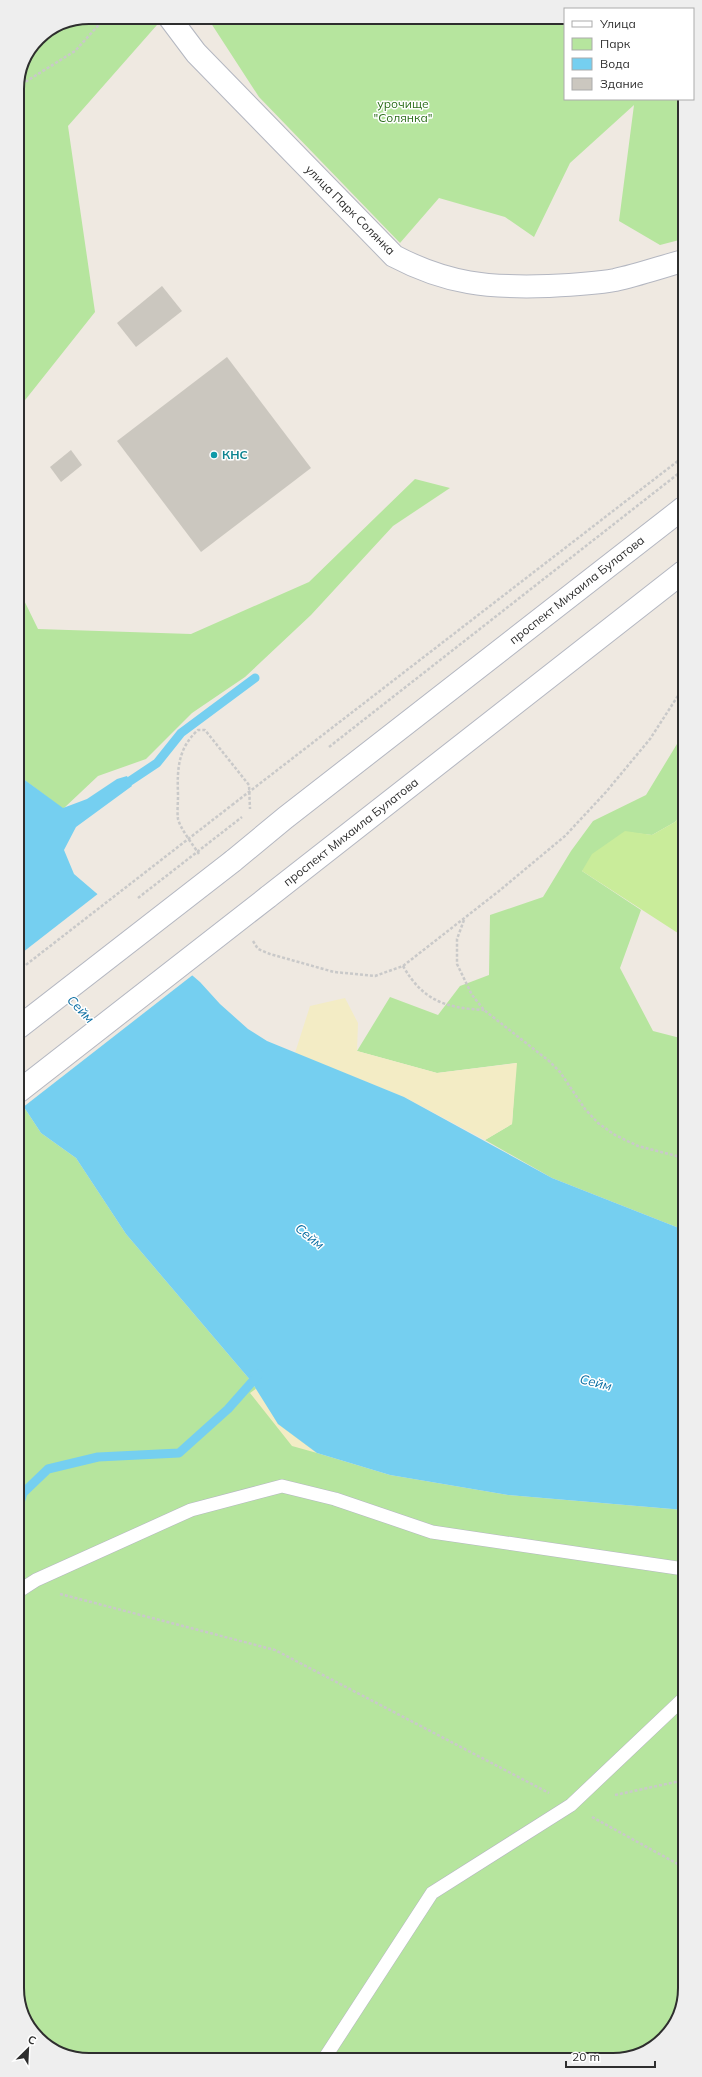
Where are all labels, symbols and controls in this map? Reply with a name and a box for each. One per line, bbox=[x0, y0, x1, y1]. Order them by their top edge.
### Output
legend bbox=[564, 8, 694, 100]
text: Улица bbox=[599, 16, 636, 31]
text: Парк bbox=[600, 36, 631, 51]
text: Вода bbox=[600, 56, 630, 71]
text: Здание bbox=[600, 76, 644, 91]
park label: урочище "Солянка" bbox=[374, 96, 432, 125]
street label: улица Парк Солянка bbox=[302, 162, 398, 258]
place label: КНС bbox=[222, 447, 248, 462]
marker: КНС bbox=[209, 450, 219, 460]
street label: проспект Михаила Булатова bbox=[506, 532, 647, 647]
street label: проспект Михаила Булатова bbox=[280, 774, 421, 889]
water label: Сейм bbox=[64, 992, 98, 1026]
water label: Сейм bbox=[292, 1220, 328, 1253]
water label: Сейм bbox=[578, 1370, 614, 1394]
north arrow bbox=[8, 2029, 48, 2069]
text: С bbox=[26, 2032, 39, 2048]
scale bar bbox=[566, 2043, 655, 2069]
text: 20 m bbox=[572, 2049, 600, 2064]

